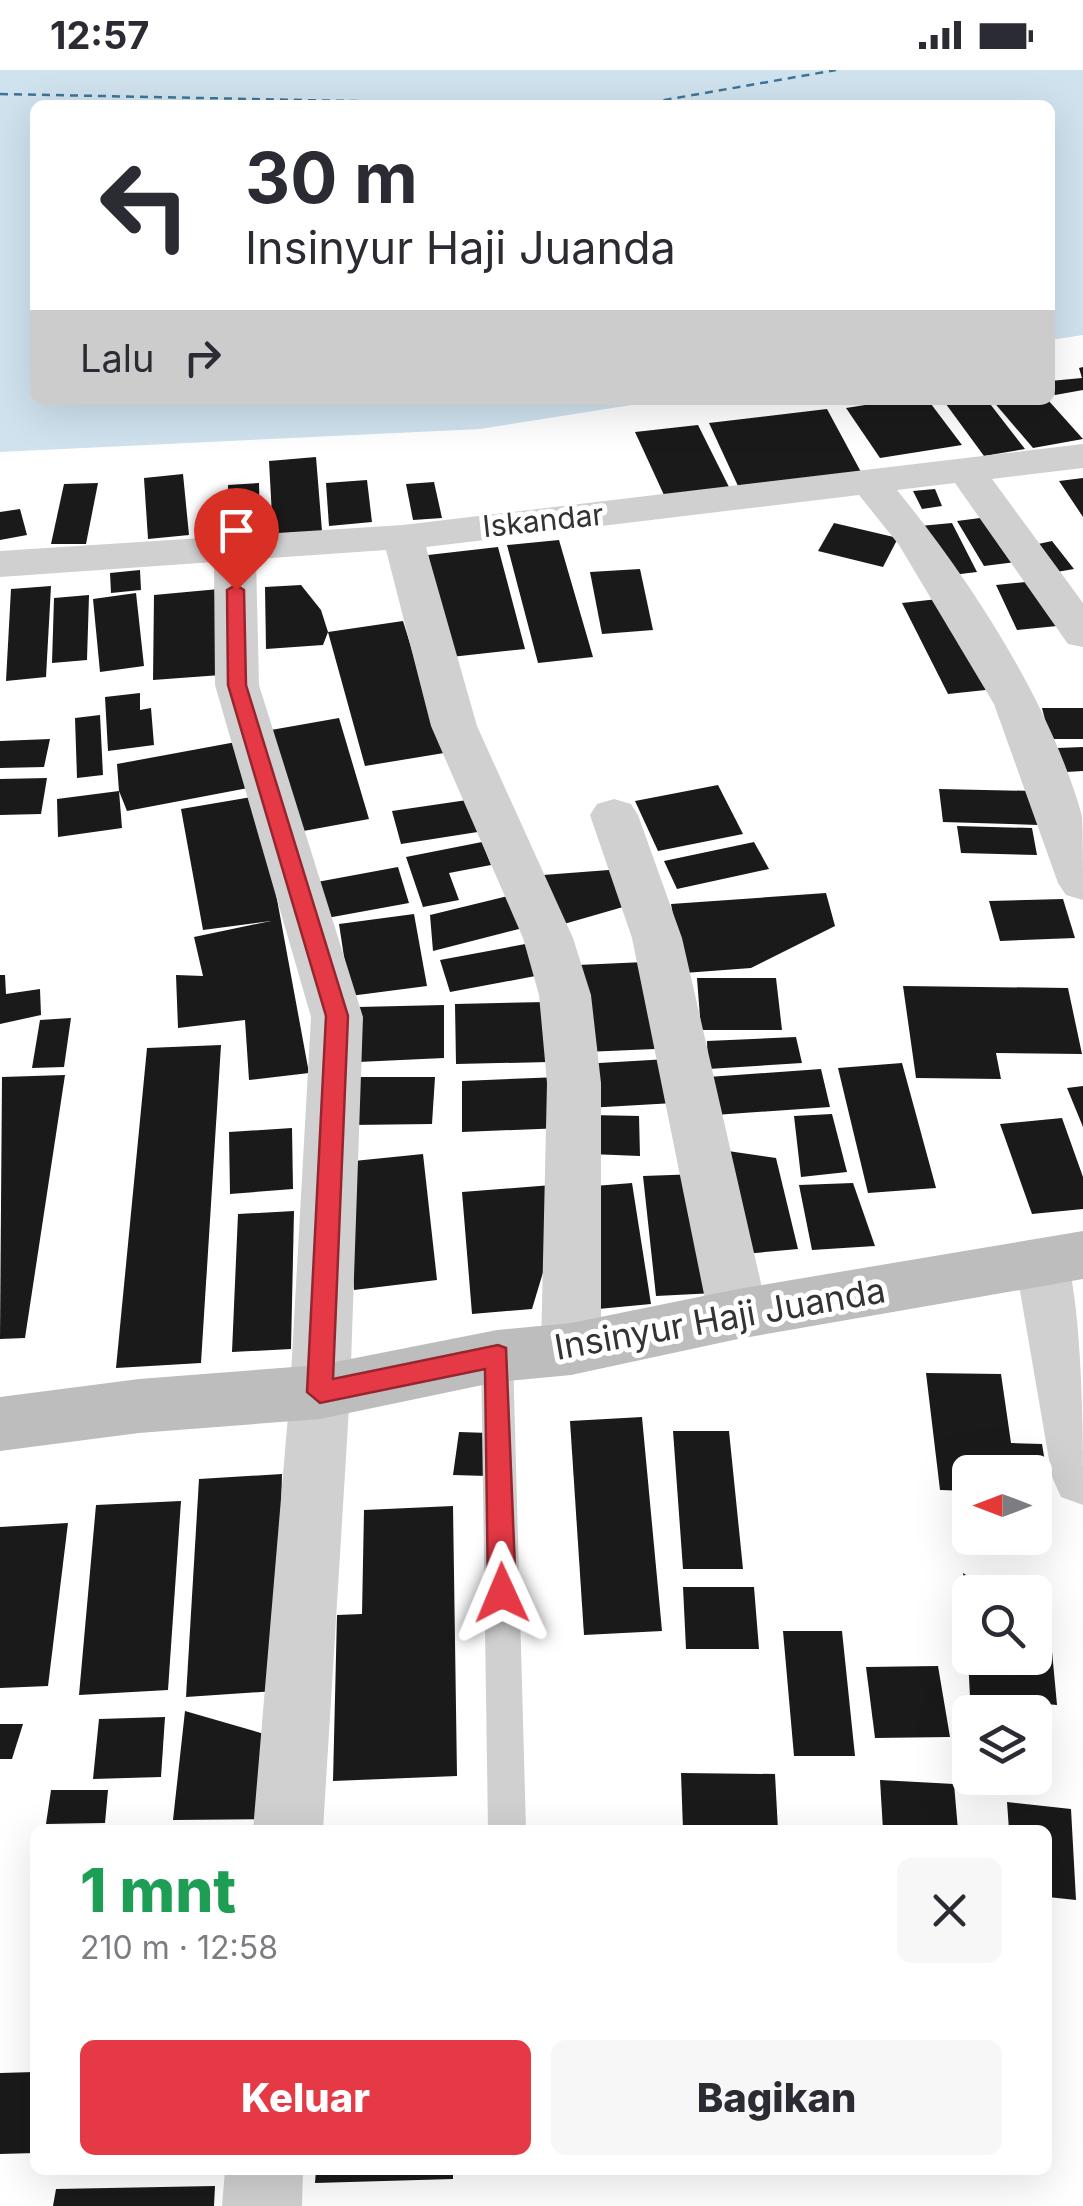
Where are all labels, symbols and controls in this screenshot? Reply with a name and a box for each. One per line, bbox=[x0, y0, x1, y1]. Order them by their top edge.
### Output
text: 12:57 bbox=[50, 12, 149, 58]
text: 30 m bbox=[245, 135, 418, 220]
icon: left bbox=[80, 140, 210, 270]
text: Insinyur Haji Juanda bbox=[245, 220, 676, 275]
icon: right bbox=[175, 330, 230, 385]
text: Lalu bbox=[80, 335, 155, 381]
pin bbox=[194, 488, 279, 591]
street label: Iskandar bbox=[481, 496, 605, 544]
icon: arrive bbox=[209, 503, 264, 558]
street label: Insinyur Haji Juanda bbox=[551, 1268, 888, 1368]
north arrow bbox=[952, 1455, 1052, 1555]
map controls bbox=[952, 1455, 1052, 1795]
position arrow bbox=[450, 1541, 554, 1645]
button: search bbox=[952, 1575, 1052, 1675]
button: layers bbox=[952, 1695, 1052, 1795]
text: 1 mnt bbox=[80, 1854, 236, 1926]
button: close bbox=[897, 1858, 1002, 1963]
text: 210 m · 12:58 bbox=[80, 1928, 278, 1967]
button: Keluar bbox=[80, 2040, 531, 2155]
button: Bagikan bbox=[551, 2040, 1002, 2155]

